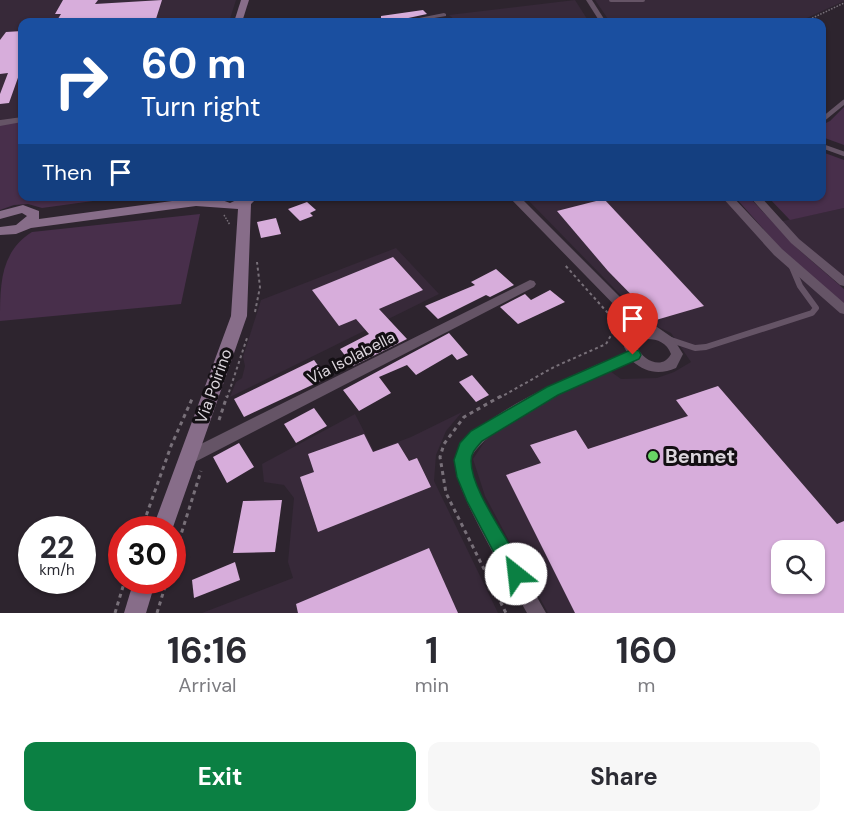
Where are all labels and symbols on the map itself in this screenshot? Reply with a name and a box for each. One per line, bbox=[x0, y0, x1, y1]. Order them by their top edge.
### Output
pin bbox=[607, 293, 658, 355]
street label: Via Isolabella bbox=[304, 326, 399, 389]
street label: Via Poirino bbox=[190, 346, 237, 426]
place label: Bennet bbox=[665, 443, 735, 469]
marker: Bennet bbox=[646, 449, 660, 463]
speed limit sign: 30 bbox=[108, 516, 186, 594]
position arrow bbox=[484, 542, 548, 606]

